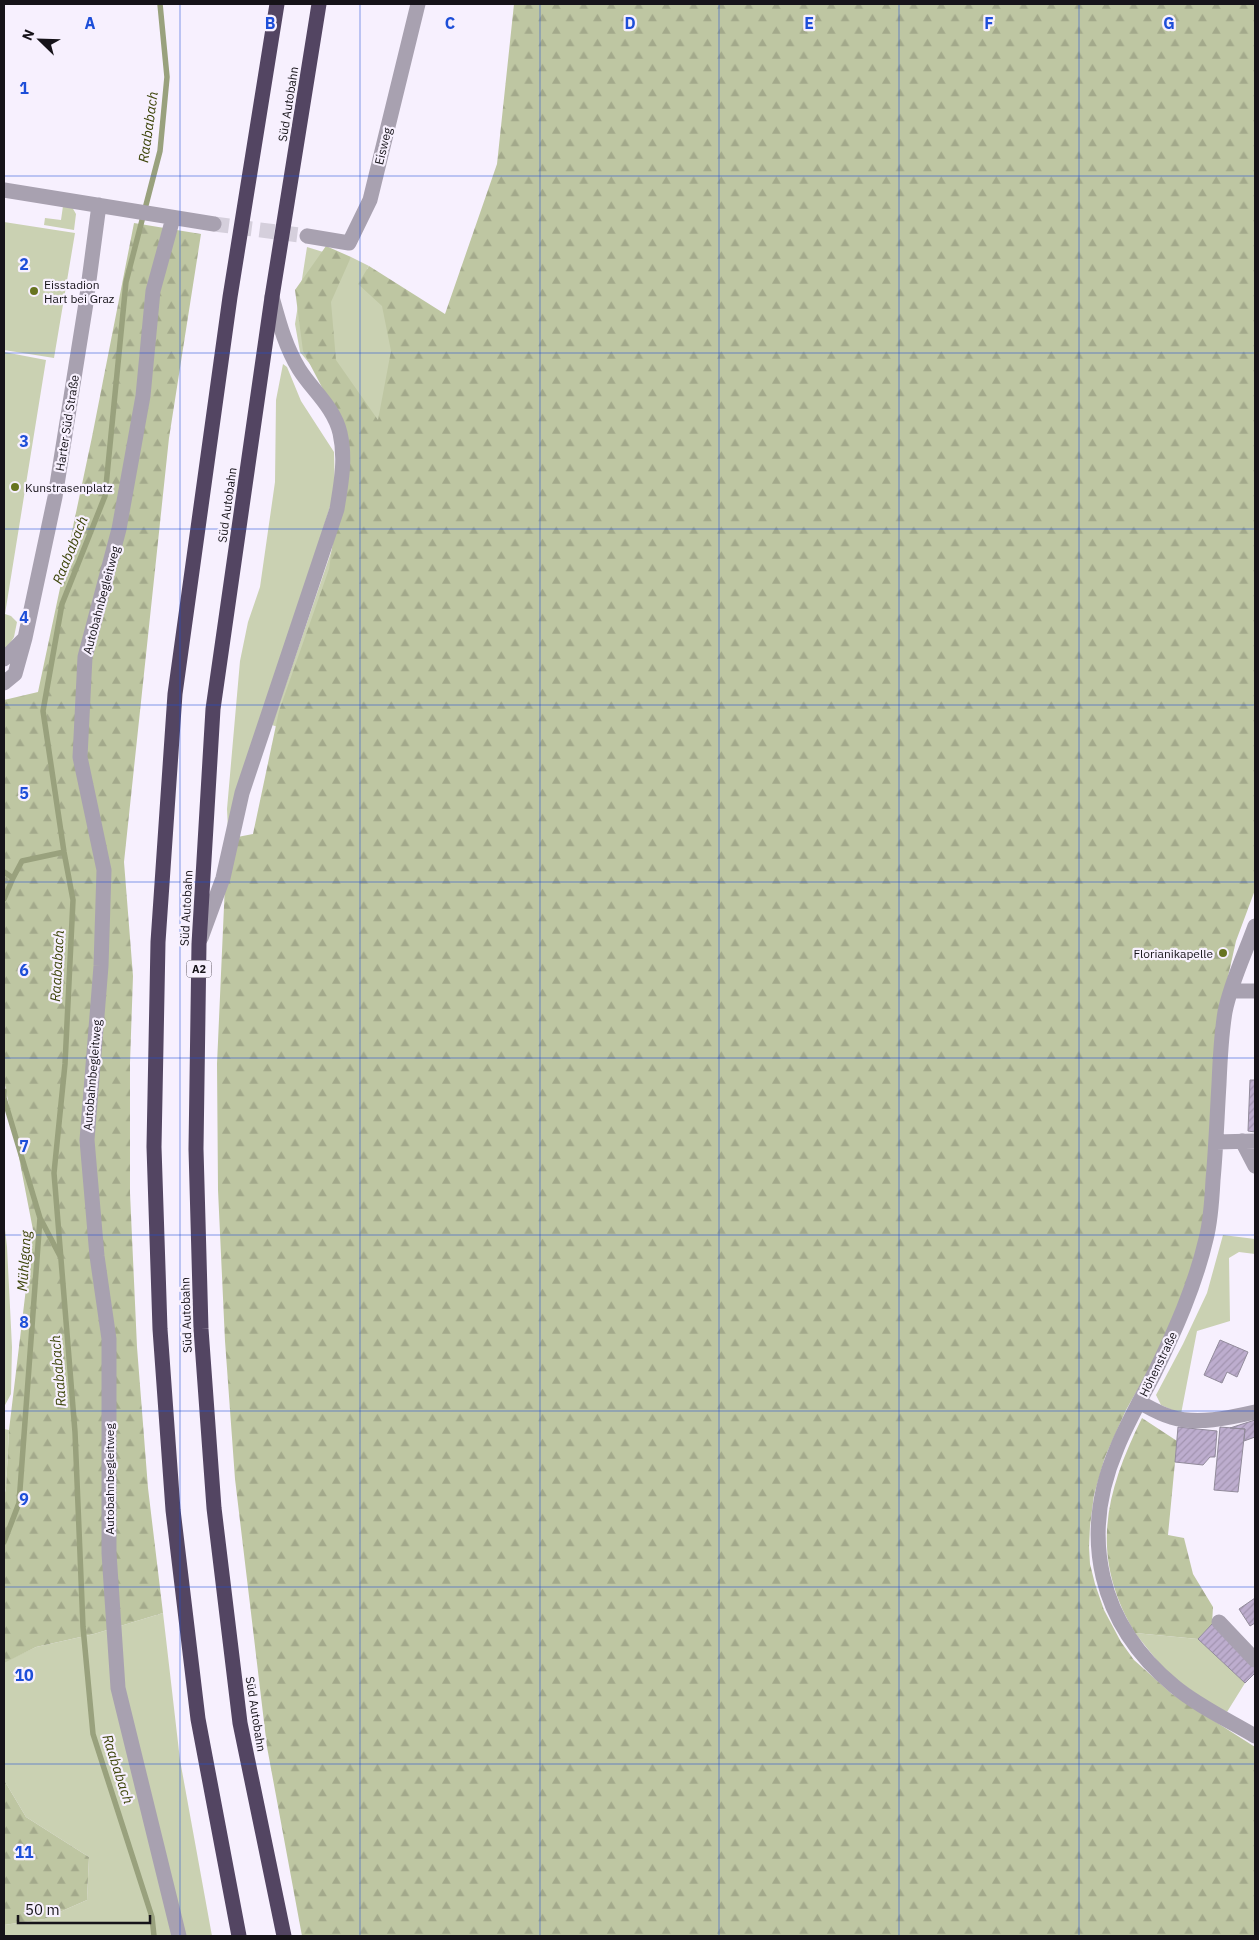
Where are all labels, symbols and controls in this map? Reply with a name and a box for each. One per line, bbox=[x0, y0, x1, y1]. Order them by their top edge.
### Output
text: A bbox=[85, 13, 96, 33]
text: B bbox=[265, 13, 276, 33]
text: C bbox=[445, 13, 455, 33]
text: D bbox=[624, 13, 636, 33]
text: E bbox=[804, 13, 814, 33]
text: F bbox=[984, 13, 994, 33]
text: G bbox=[1163, 13, 1175, 33]
north arrow bbox=[15, 15, 65, 65]
text: N bbox=[18, 27, 38, 43]
street label: Süd Autobahn bbox=[275, 65, 301, 143]
text: 1 bbox=[19, 78, 29, 98]
water label: Raababach bbox=[134, 90, 162, 164]
street label: Eisweg bbox=[371, 125, 395, 166]
text: 2 bbox=[19, 254, 29, 274]
place label: Eisstadion Hart bei Graz bbox=[44, 277, 115, 306]
marker: Eisstadion Hart bei Graz bbox=[28, 285, 40, 297]
street label: Harter Süd Straße bbox=[52, 373, 82, 472]
text: 3 bbox=[19, 431, 29, 451]
street label: Süd Autobahn bbox=[214, 466, 240, 544]
place label: Kunstrasenplatz bbox=[25, 480, 113, 495]
marker: Kunstrasenplatz bbox=[9, 481, 21, 493]
water label: Raababach bbox=[48, 513, 92, 587]
street label: Autobahnbegleitweg bbox=[79, 544, 123, 656]
text: 4 bbox=[19, 607, 29, 627]
text: 5 bbox=[19, 783, 29, 803]
street label: Süd Autobahn bbox=[177, 870, 195, 946]
water label: Raababach bbox=[46, 930, 68, 1002]
place label: Florianikapelle bbox=[1133, 946, 1213, 961]
marker: Florianikapelle bbox=[1217, 947, 1229, 959]
text: 6 bbox=[19, 960, 29, 980]
road number: A2 bbox=[186, 961, 212, 978]
street label: Autobahnbegleitweg bbox=[80, 1018, 104, 1131]
text: 7 bbox=[19, 1136, 29, 1156]
water label: Mühlgang bbox=[13, 1229, 35, 1292]
street label: Süd Autobahn bbox=[177, 1277, 195, 1353]
text: 8 bbox=[19, 1312, 29, 1332]
street label: Höhenstraße bbox=[1136, 1329, 1180, 1399]
water label: Raababach bbox=[46, 1334, 70, 1408]
street label: Autobahnbegleitweg bbox=[102, 1423, 117, 1535]
text: 9 bbox=[19, 1489, 29, 1509]
text: 10 bbox=[14, 1665, 34, 1685]
street label: Süd Autobahn bbox=[243, 1675, 269, 1753]
water label: Raababach bbox=[98, 1732, 138, 1806]
text: 11 bbox=[14, 1842, 34, 1862]
scale bar bbox=[18, 1892, 150, 1924]
text: 50 m bbox=[25, 1900, 60, 1919]

